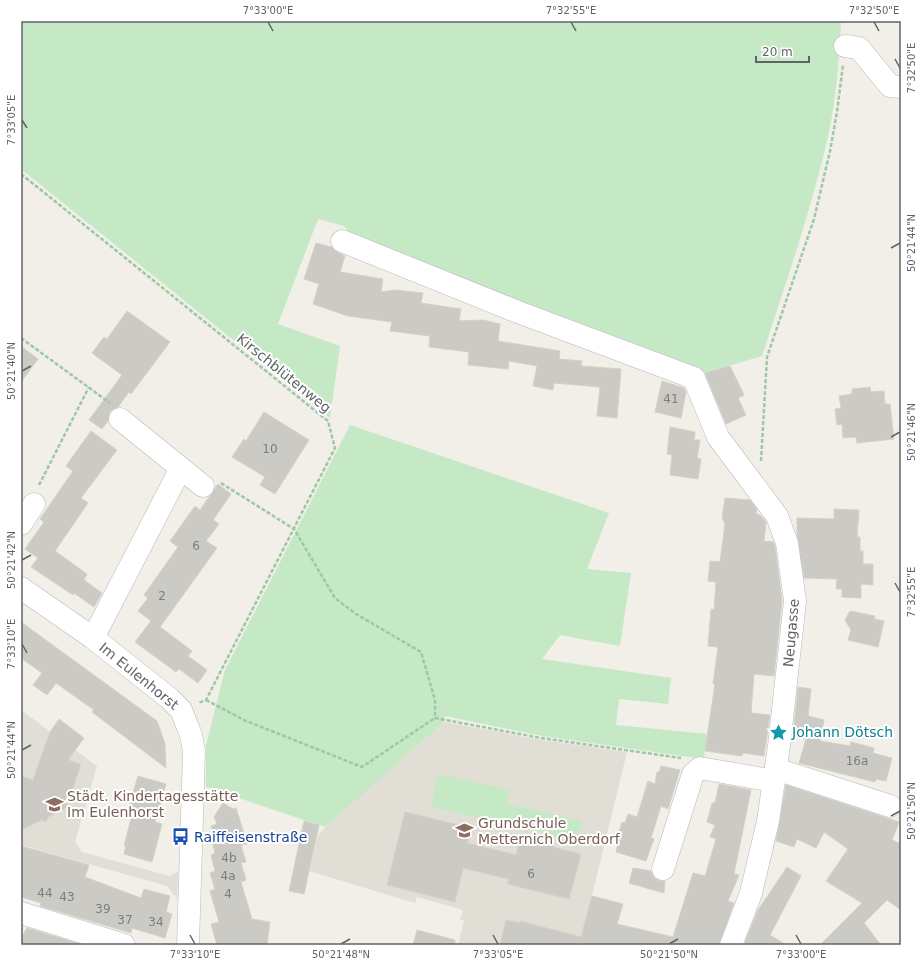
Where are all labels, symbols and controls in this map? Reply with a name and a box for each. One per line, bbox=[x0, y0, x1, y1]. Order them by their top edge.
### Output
text: 7°33'00"E bbox=[243, 5, 293, 16]
text: 7°32'55"E bbox=[546, 5, 596, 16]
text: 7°32'50"E bbox=[849, 5, 899, 16]
scale bar bbox=[756, 38, 809, 64]
text: 7°32'50"E bbox=[906, 43, 917, 93]
text: 20 m bbox=[762, 45, 793, 59]
text: 7°33'05"E bbox=[6, 95, 17, 145]
text: 50°21'44"N bbox=[906, 214, 917, 272]
street label: Kirschblütenweg bbox=[234, 330, 334, 416]
text: 50°21'40"N bbox=[6, 342, 17, 400]
house number: 41 bbox=[663, 392, 679, 406]
text: 50°21'46"N bbox=[906, 403, 917, 461]
house number: 10 bbox=[262, 442, 278, 456]
text: 50°21'42"N bbox=[6, 531, 17, 589]
house number: 6 bbox=[192, 539, 200, 553]
text: 7°32'55"E bbox=[906, 567, 917, 617]
house number: 2 bbox=[158, 589, 166, 603]
street label: Neugasse bbox=[780, 598, 802, 668]
text: 7°33'10"E bbox=[6, 619, 17, 669]
street label: Im Eulenhorst bbox=[96, 639, 182, 713]
text: 50°21'44"N bbox=[6, 721, 17, 779]
place icon: Johann Dötsch bbox=[769, 722, 789, 742]
place label: Johann Dötsch bbox=[791, 724, 893, 740]
house number: 16a bbox=[846, 754, 868, 768]
text: 50°21'50"N bbox=[906, 782, 917, 840]
place label: Städt. Kindertagesstätte Im Eulenhorst bbox=[67, 788, 238, 820]
school or university icon: Städt. Kindertagesstätte Im Eulenhorst bbox=[44, 794, 64, 814]
place label: Grundschule Metternich Oberdorf bbox=[478, 815, 621, 847]
school or university icon: Grundschule Metternich Oberdorf bbox=[455, 821, 475, 841]
bus stop icon: Raiffeisenstraße bbox=[171, 827, 191, 847]
place label: Raiffeisenstraße bbox=[194, 829, 307, 845]
house number: 4b bbox=[221, 851, 237, 865]
house number: 6 bbox=[527, 867, 535, 881]
house number: 4a bbox=[221, 869, 236, 883]
house number: 44 bbox=[37, 886, 53, 900]
house number: 4 bbox=[224, 887, 232, 901]
house number: 43 bbox=[59, 890, 75, 904]
house number: 39 bbox=[95, 902, 111, 916]
house number: 37 bbox=[117, 913, 133, 927]
house number: 34 bbox=[148, 915, 164, 929]
text: 7°33'10"E bbox=[170, 949, 220, 960]
text: 50°21'48"N bbox=[312, 949, 370, 960]
text: 7°33'05"E bbox=[473, 949, 523, 960]
text: 50°21'50"N bbox=[640, 949, 698, 960]
text: 7°33'00"E bbox=[776, 949, 826, 960]

